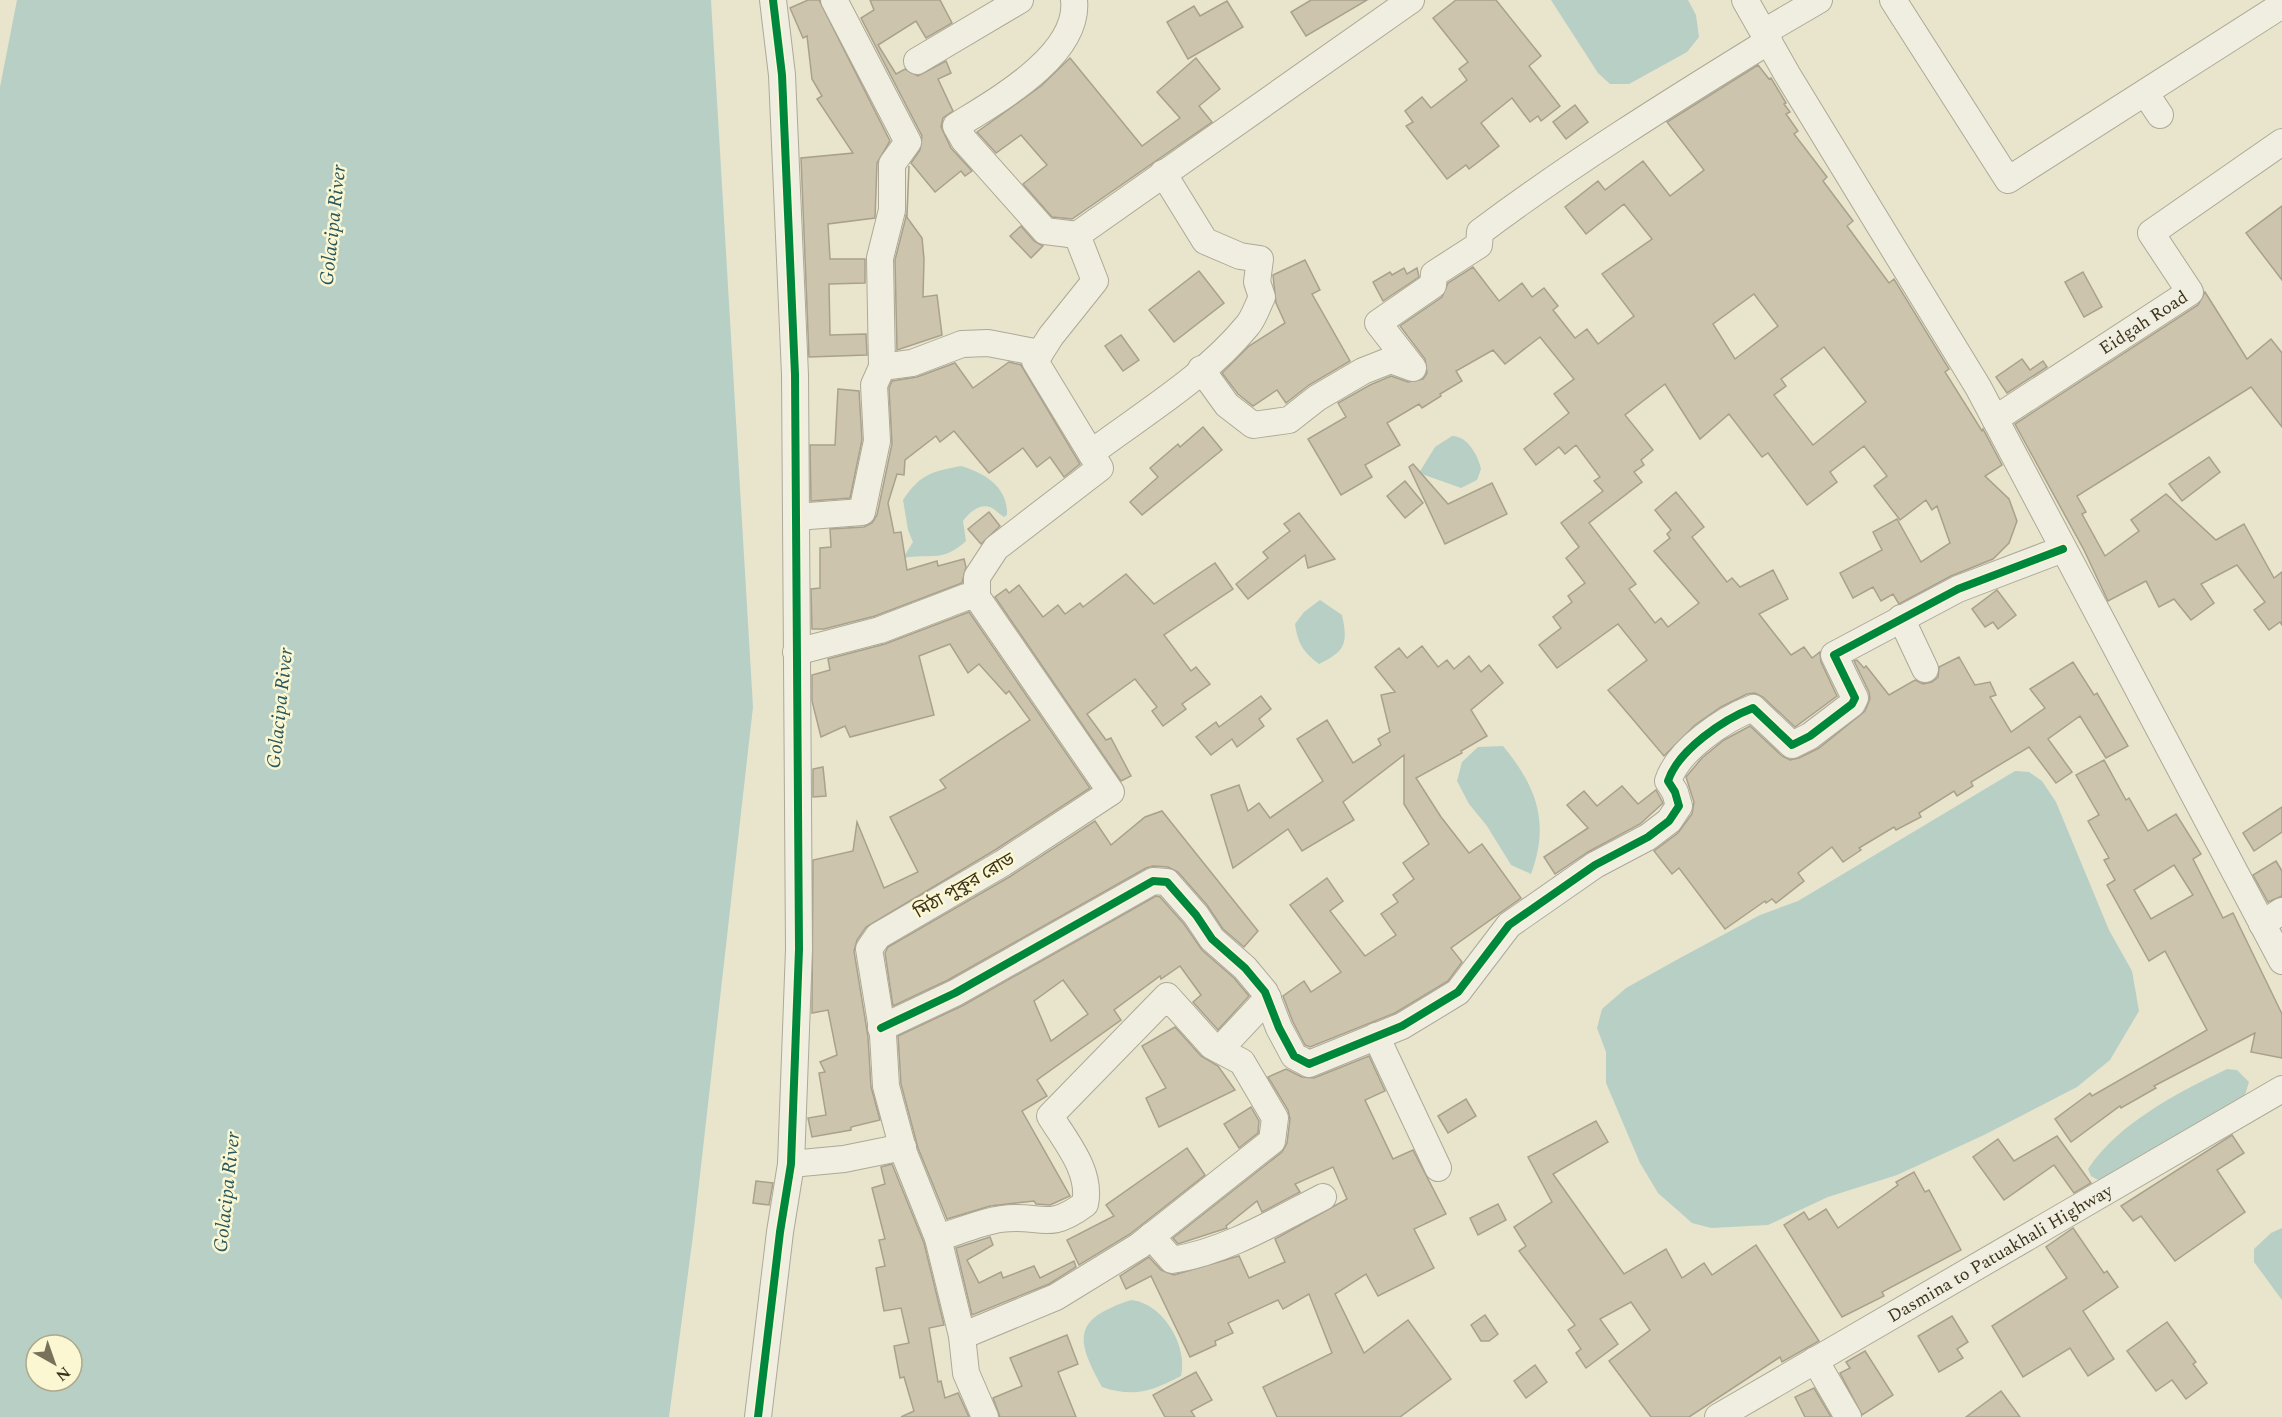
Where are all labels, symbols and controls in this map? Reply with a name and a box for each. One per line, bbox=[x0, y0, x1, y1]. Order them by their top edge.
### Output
water label: Golacipa River bbox=[312, 162, 354, 287]
street label: Eidgah Road bbox=[2094, 284, 2193, 362]
water label: Golacipa River bbox=[259, 645, 301, 770]
street label: মিঠা পুকুর রোড bbox=[908, 846, 1020, 926]
water label: Golacipa River bbox=[206, 1129, 248, 1254]
street label: Dasmina to Patuakhali Highway bbox=[1882, 1177, 2119, 1330]
north arrow bbox=[24, 1333, 84, 1393]
text: N bbox=[50, 1360, 76, 1387]

